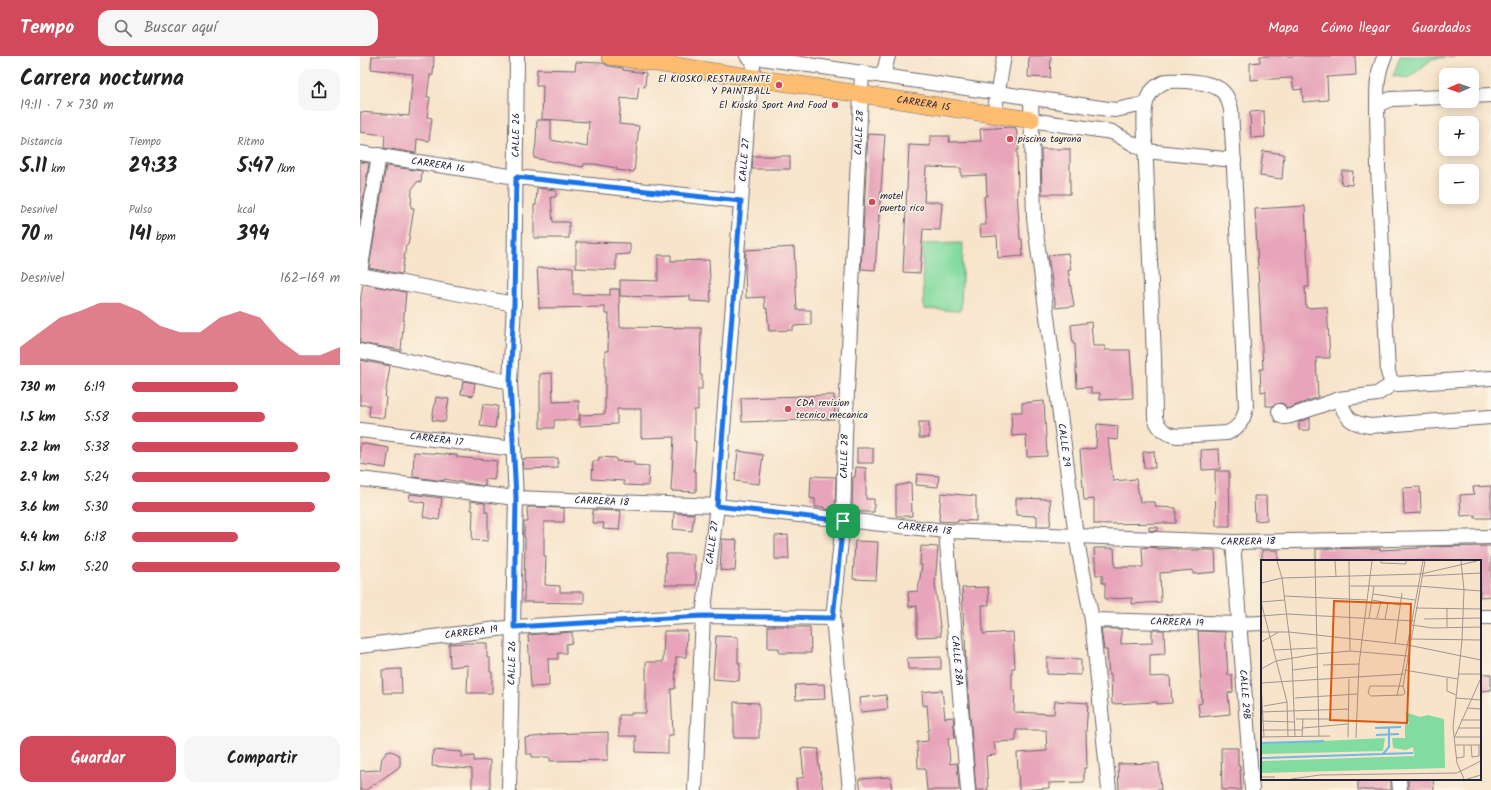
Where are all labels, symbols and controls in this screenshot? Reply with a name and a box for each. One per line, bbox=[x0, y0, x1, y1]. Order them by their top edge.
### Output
search box bbox=[98, 10, 378, 46]
text: Tempo bbox=[20, 13, 74, 43]
text: Buscar aquí bbox=[144, 16, 217, 40]
icon: search bbox=[112, 17, 134, 39]
text: Mapa bbox=[1268, 17, 1299, 39]
text: Cómo llegar bbox=[1321, 17, 1390, 39]
text: Guardados bbox=[1412, 17, 1471, 39]
text: Carrera nocturna bbox=[20, 62, 184, 97]
north arrow bbox=[1439, 68, 1479, 108]
map controls bbox=[1439, 68, 1479, 204]
button: share bbox=[298, 69, 340, 111]
place label: El KIOSKO RESTAURANTE Y PAINTBALL bbox=[658, 71, 772, 99]
marker: El KIOSKO RESTAURANTE Y PAINTBALL bbox=[774, 80, 784, 90]
street label: CARRERA 15 bbox=[895, 92, 952, 116]
text: 19:11 · 7 × 730 m bbox=[20, 95, 114, 116]
place label: El Kiosko Sport And Food bbox=[719, 97, 828, 113]
marker: El Kiosko Sport And Food bbox=[830, 100, 840, 110]
street label: CALLE 28 bbox=[850, 109, 868, 155]
street label: CALLE 26 bbox=[508, 113, 524, 158]
button: + bbox=[1439, 116, 1479, 156]
place label: piscina tayrona bbox=[1017, 131, 1082, 147]
text: Distancia bbox=[20, 133, 62, 151]
text: Tiempo bbox=[129, 133, 161, 151]
text: Ritmo bbox=[237, 133, 264, 151]
marker: piscina tayrona bbox=[1005, 134, 1015, 144]
street label: CALLE 27 bbox=[735, 138, 754, 182]
text: 5.11 bbox=[20, 151, 47, 183]
text: 29:33 bbox=[129, 151, 177, 183]
text: 5:47 bbox=[237, 151, 273, 183]
street label: CARRERA 16 bbox=[410, 153, 466, 177]
text: km bbox=[47, 160, 65, 178]
text: /km bbox=[273, 160, 295, 178]
button: − bbox=[1439, 164, 1479, 204]
place label: motel puerto rico bbox=[879, 188, 925, 216]
marker: motel puerto rico bbox=[867, 197, 877, 207]
text: Desnivel bbox=[20, 201, 58, 219]
text: Pulso bbox=[129, 201, 152, 219]
text: kcal bbox=[237, 201, 255, 219]
text: 70 bbox=[20, 219, 40, 251]
text: 141 bbox=[129, 219, 152, 251]
text: 394 bbox=[237, 219, 269, 251]
text: m bbox=[40, 228, 53, 246]
text: bpm bbox=[152, 228, 176, 246]
text: Desnivel bbox=[20, 268, 64, 289]
text: 162–169 m bbox=[280, 268, 340, 289]
text: 730 m bbox=[20, 377, 56, 398]
text: 6:19 bbox=[84, 377, 105, 398]
place label: CDA revision tecnico mecanica bbox=[796, 395, 868, 423]
marker: CDA revision tecnico mecanica bbox=[783, 404, 793, 414]
text: 1.5 km bbox=[20, 407, 56, 428]
text: 5:58 bbox=[84, 407, 109, 428]
street label: CALLE 29 bbox=[1053, 422, 1075, 468]
street label: CARRERA 17 bbox=[409, 428, 464, 451]
street label: CALLE 28 bbox=[836, 433, 853, 479]
text: 2.2 km bbox=[20, 437, 60, 458]
text: 5:38 bbox=[84, 437, 109, 458]
text: 2.9 km bbox=[20, 467, 59, 488]
text: 5:24 bbox=[84, 467, 109, 488]
street label: CARRERA 18 bbox=[574, 492, 630, 511]
text: 3.6 km bbox=[20, 497, 59, 518]
text: 5:30 bbox=[84, 497, 108, 518]
pin bbox=[826, 504, 860, 538]
icon: arrive bbox=[832, 510, 854, 532]
street label: CARRERA 18 bbox=[896, 518, 953, 539]
street label: CALLE 27 bbox=[702, 520, 723, 565]
text: 4.4 km bbox=[20, 527, 59, 548]
text: 6:18 bbox=[84, 527, 106, 548]
street label: CARRERA 18 bbox=[1220, 533, 1277, 550]
text: 5.1 km bbox=[20, 557, 56, 578]
text: 5:20 bbox=[84, 557, 108, 578]
inset map bbox=[1261, 560, 1481, 780]
street label: CARRERA 19 bbox=[1150, 614, 1204, 631]
street label: CARRERA 19 bbox=[444, 621, 499, 644]
street label: CALLE 28A bbox=[947, 635, 967, 687]
street label: CALLE 26 bbox=[504, 641, 521, 685]
street label: CALLE 29B bbox=[1235, 669, 1255, 720]
button: Guardar bbox=[20, 736, 176, 782]
button: Compartir bbox=[184, 736, 340, 782]

